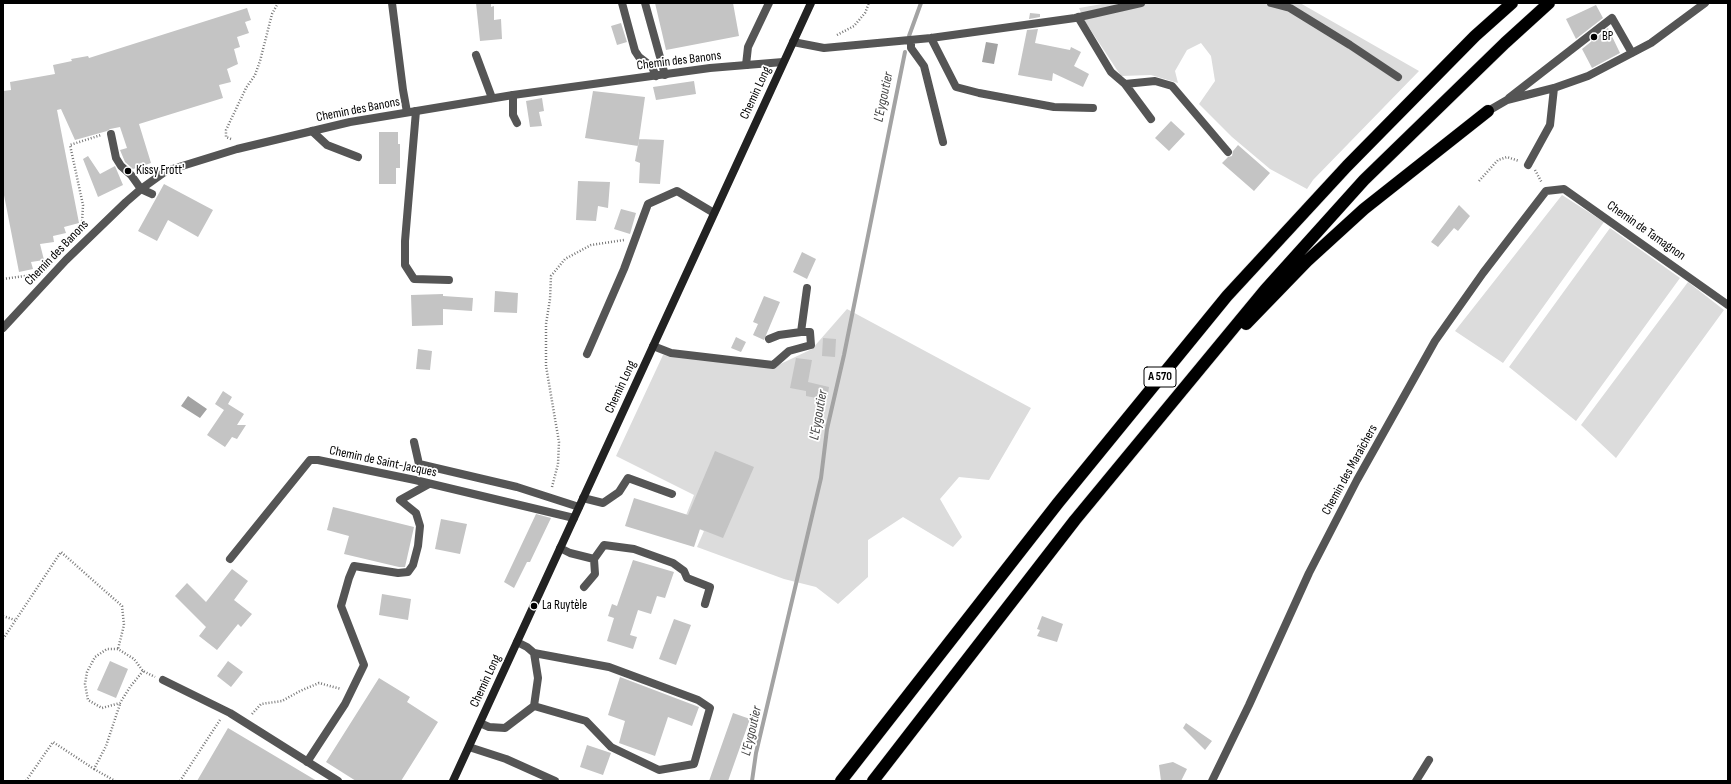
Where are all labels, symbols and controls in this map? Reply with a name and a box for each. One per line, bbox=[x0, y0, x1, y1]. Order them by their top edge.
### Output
place label: BP bbox=[1602, 29, 1613, 45]
marker: BP bbox=[1589, 32, 1599, 42]
street label: Chemin des Banons bbox=[636, 48, 722, 74]
street label: Chemin Long bbox=[737, 64, 775, 122]
water label: L'Eygoutier bbox=[871, 71, 897, 123]
street label: Chemin des Banons bbox=[315, 94, 401, 126]
place label: Kissy Frott' bbox=[136, 163, 184, 179]
marker: Kissy Frott' bbox=[123, 166, 133, 176]
street label: Chemin de Tamagnon bbox=[1604, 198, 1688, 264]
street label: Chemin des Banons bbox=[22, 217, 92, 289]
street label: Chemin Long bbox=[602, 358, 640, 416]
road number: A 570 bbox=[1144, 367, 1176, 387]
water label: L'Eygoutier bbox=[806, 389, 832, 441]
street label: Chemin des Maraîchers bbox=[1319, 422, 1381, 518]
street label: Chemin de Saint-Jacques bbox=[328, 443, 438, 481]
place label: La Ruytèle bbox=[542, 598, 587, 614]
marker: La Ruytèle bbox=[529, 601, 539, 611]
street label: Chemin Long bbox=[467, 652, 505, 710]
water label: L'Eygoutier bbox=[738, 705, 766, 757]

